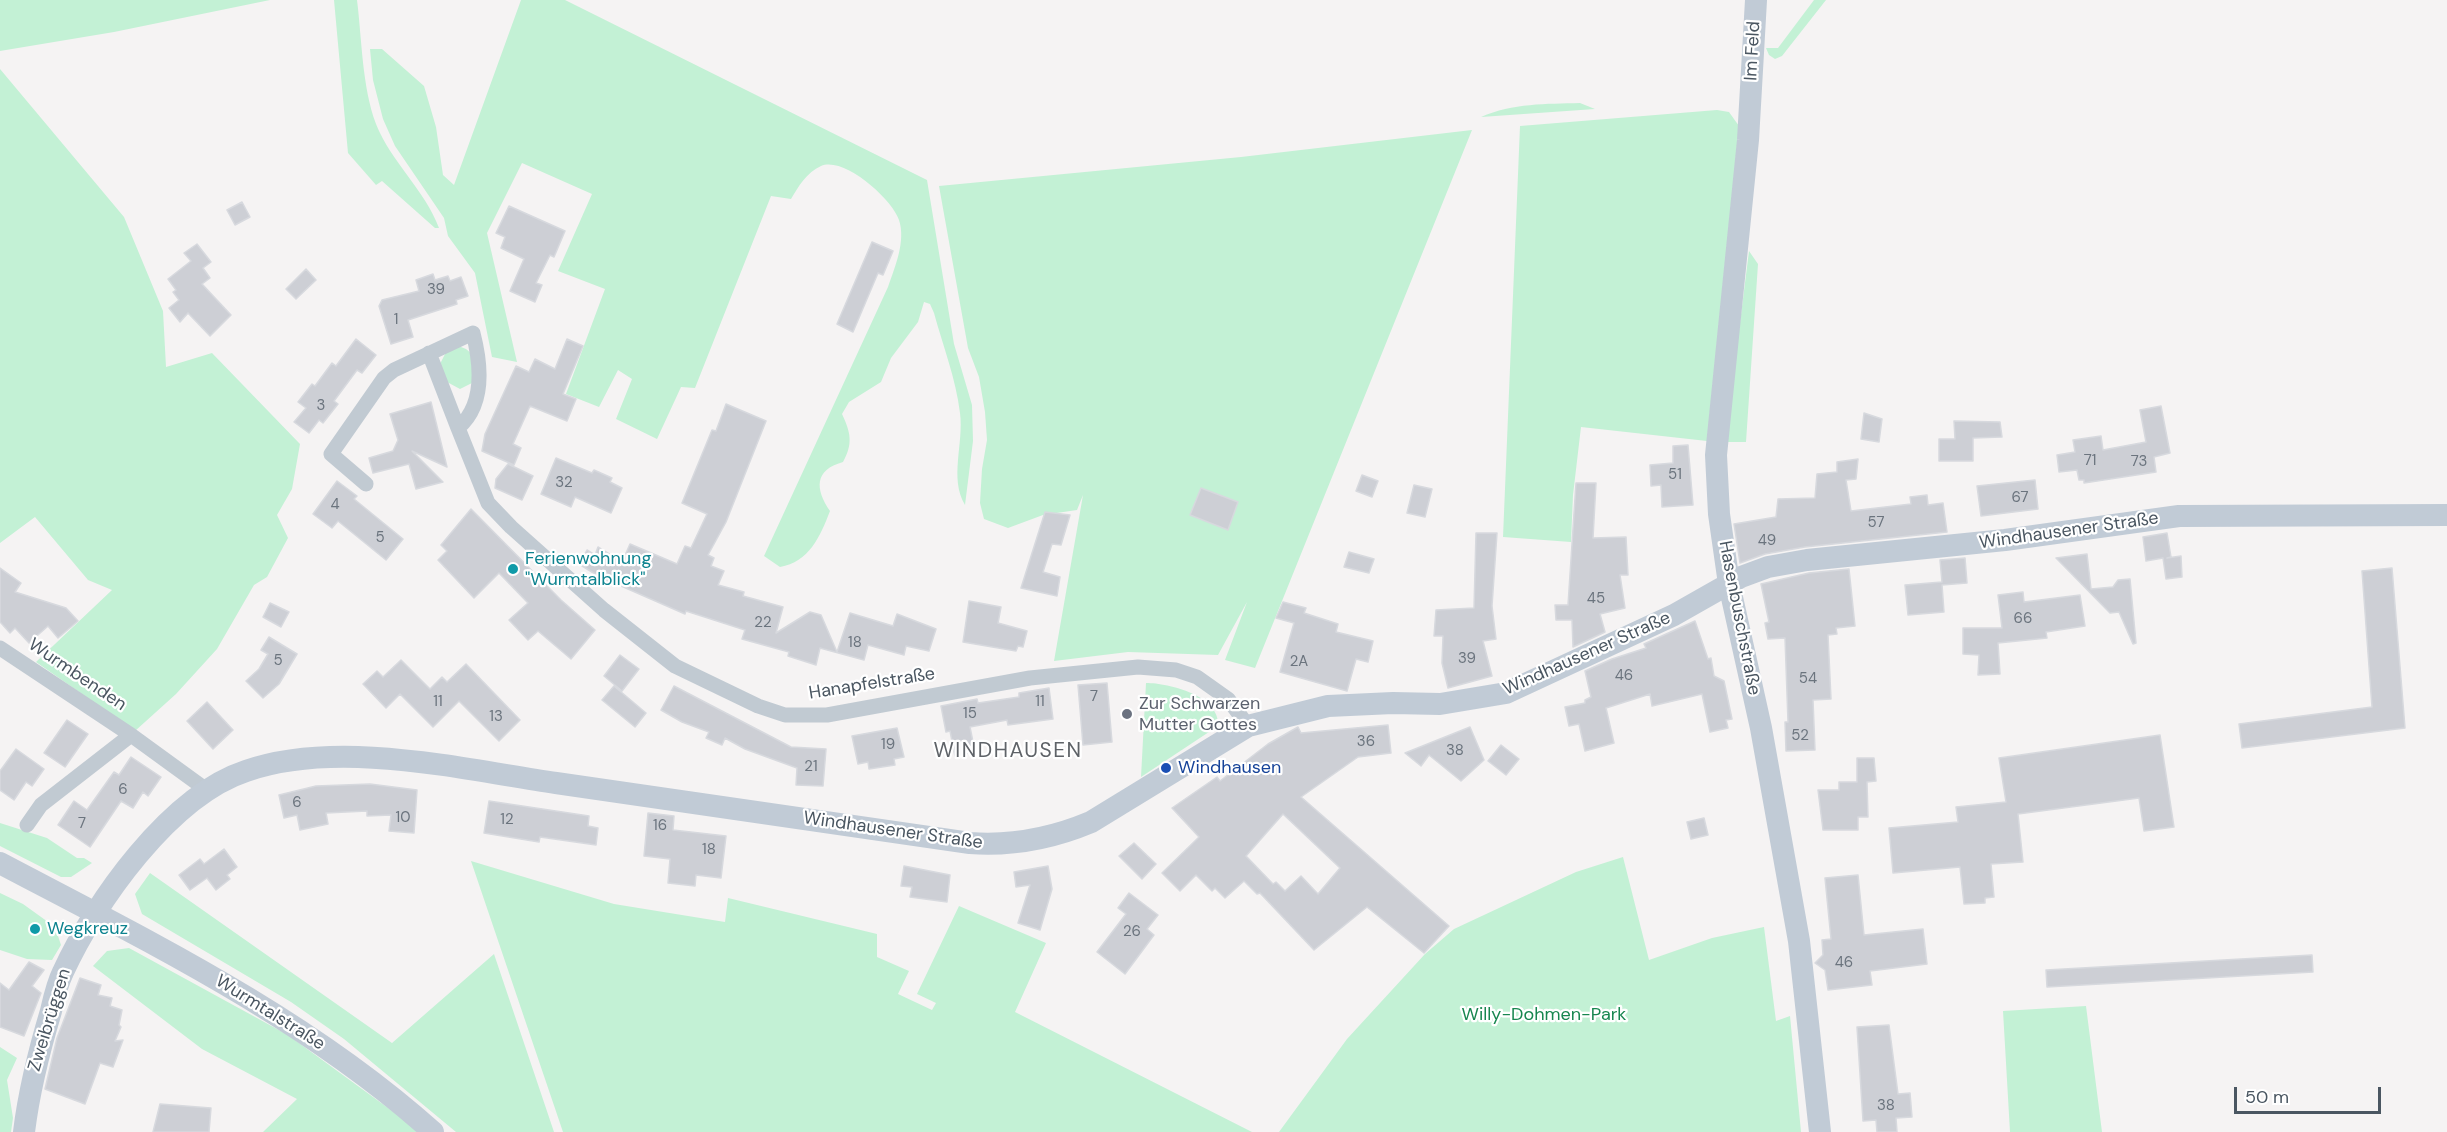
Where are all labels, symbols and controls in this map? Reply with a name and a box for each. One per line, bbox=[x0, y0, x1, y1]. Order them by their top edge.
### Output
street label: Im Feld bbox=[1741, 21, 1765, 81]
house number: 39 bbox=[427, 281, 445, 299]
house number: 1 bbox=[394, 311, 398, 329]
house number: 3 bbox=[317, 397, 325, 415]
house number: 71 bbox=[2084, 452, 2096, 470]
house number: 73 bbox=[2131, 453, 2147, 471]
house number: 51 bbox=[1668, 466, 1682, 484]
house number: 32 bbox=[555, 474, 573, 492]
house number: 67 bbox=[2011, 489, 2029, 507]
house number: 4 bbox=[330, 496, 340, 514]
street label: Windhausener Straße bbox=[1978, 508, 2160, 554]
house number: 57 bbox=[1868, 514, 1884, 532]
house number: 5 bbox=[375, 529, 385, 547]
house number: 49 bbox=[1758, 532, 1776, 550]
street label: Hasenbuschstraße bbox=[1713, 539, 1765, 697]
place label: Ferienwohnung "Wurmtalblick" bbox=[525, 548, 651, 590]
marker: Ferienwohnung "Wurmtalblick" bbox=[506, 562, 520, 576]
house number: 45 bbox=[1587, 590, 1605, 608]
street label: Windhausener Straße bbox=[1500, 607, 1674, 701]
house number: 66 bbox=[2014, 610, 2032, 628]
house number: 22 bbox=[754, 614, 772, 632]
street label: Wurmbenden bbox=[24, 634, 130, 716]
house number: 18 bbox=[848, 634, 862, 652]
house number: 39 bbox=[1458, 650, 1476, 668]
house number: 5 bbox=[273, 652, 283, 670]
house number: 2A bbox=[1290, 653, 1308, 671]
street label: Hanapfelstraße bbox=[807, 663, 937, 705]
house number: 46 bbox=[1615, 667, 1633, 685]
house number: 54 bbox=[1799, 670, 1817, 688]
house number: 7 bbox=[1090, 688, 1098, 706]
house number: 11 bbox=[433, 693, 443, 711]
house number: 11 bbox=[1035, 693, 1045, 711]
place label: Zur Schwarzen Mutter Gottes bbox=[1139, 693, 1260, 736]
house number: 15 bbox=[963, 705, 977, 723]
marker: Zur Schwarzen Mutter Gottes bbox=[1120, 707, 1134, 721]
house number: 13 bbox=[489, 708, 503, 726]
house number: 52 bbox=[1791, 727, 1809, 745]
house number: 36 bbox=[1357, 733, 1375, 751]
house number: 19 bbox=[881, 736, 895, 754]
district label: WINDHAUSEN bbox=[933, 738, 1083, 764]
house number: 38 bbox=[1446, 742, 1464, 760]
place label: Windhausen bbox=[1178, 757, 1281, 779]
house number: 21 bbox=[804, 758, 818, 776]
marker: Windhausen bbox=[1159, 761, 1173, 775]
house number: 6 bbox=[118, 781, 128, 799]
house number: 6 bbox=[292, 794, 302, 812]
street label: Windhausener Straße bbox=[802, 808, 984, 854]
house number: 10 bbox=[396, 809, 410, 827]
house number: 12 bbox=[500, 811, 514, 829]
house number: 7 bbox=[78, 815, 86, 833]
house number: 16 bbox=[653, 817, 667, 835]
house number: 18 bbox=[702, 841, 716, 859]
place label: Wegkreuz bbox=[47, 918, 128, 940]
marker: Wegkreuz bbox=[28, 922, 42, 936]
house number: 26 bbox=[1123, 923, 1141, 941]
house number: 46 bbox=[1835, 954, 1853, 972]
street label: Zweibrüggen bbox=[24, 966, 76, 1074]
street label: Wurmtalstraße bbox=[211, 971, 329, 1055]
park label: Willy-Dohmen-Park bbox=[1462, 1004, 1626, 1026]
scale bar bbox=[2237, 1075, 2384, 1113]
text: 50 m bbox=[2245, 1085, 2289, 1109]
house number: 38 bbox=[1877, 1097, 1895, 1115]

